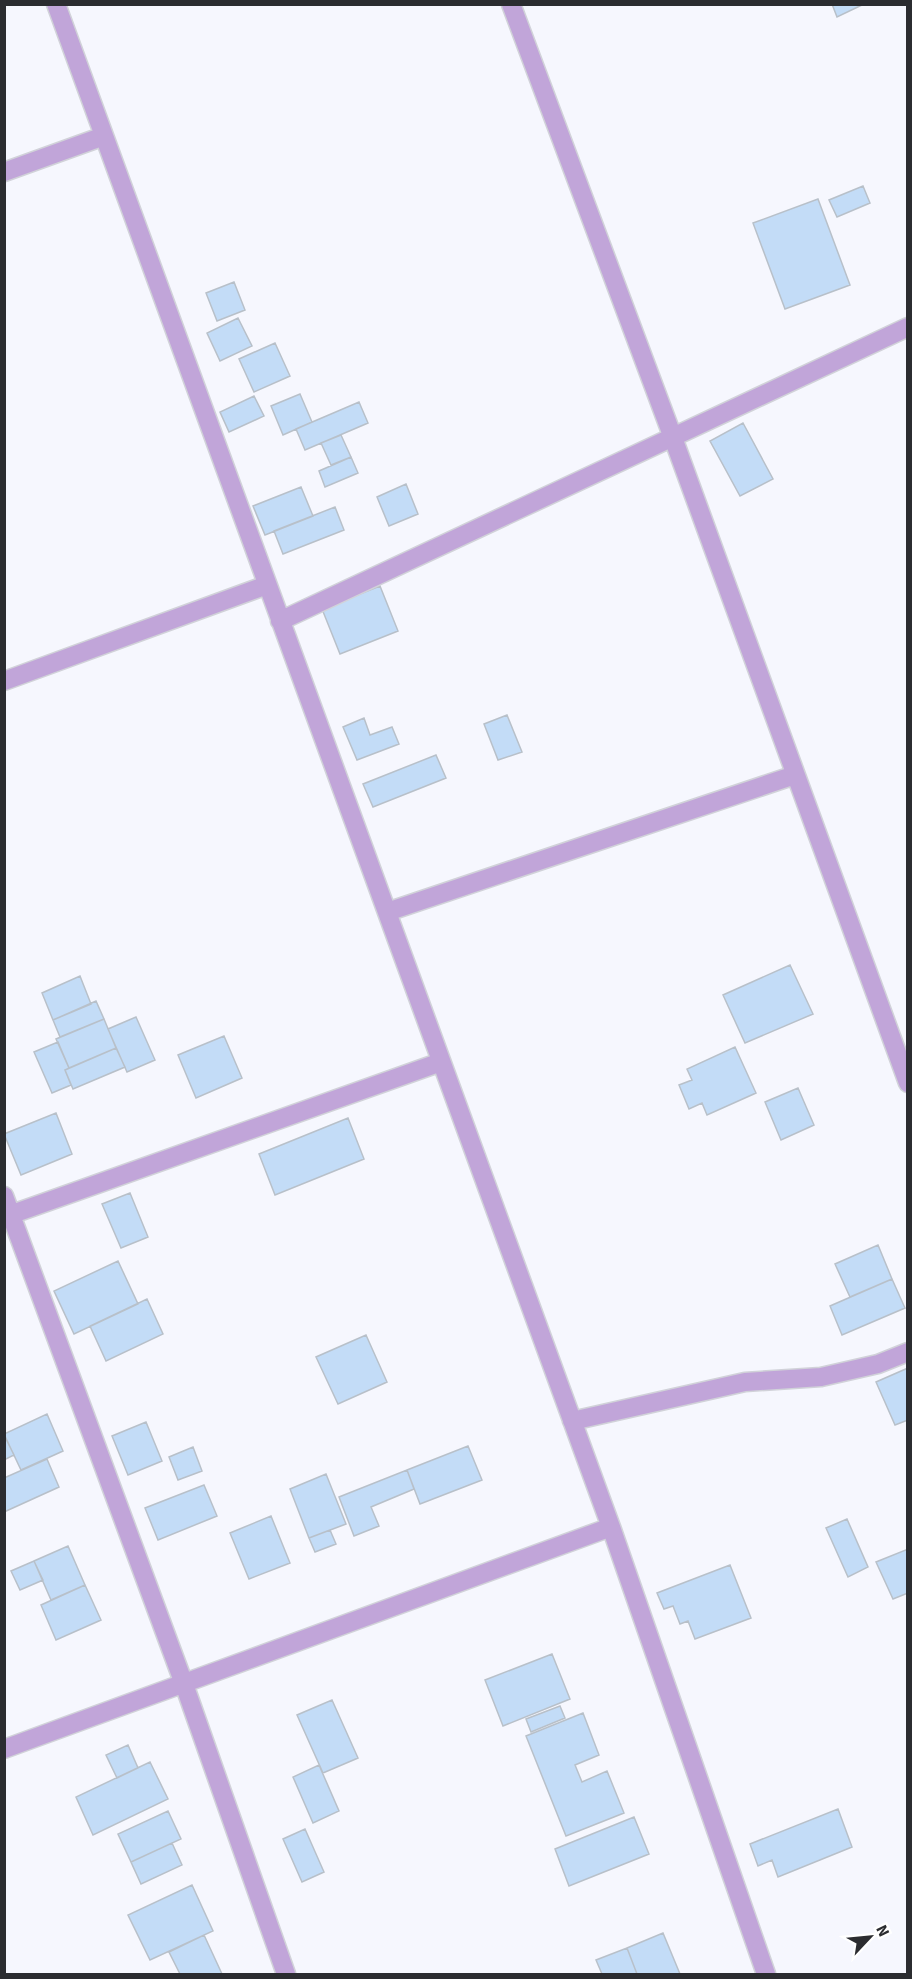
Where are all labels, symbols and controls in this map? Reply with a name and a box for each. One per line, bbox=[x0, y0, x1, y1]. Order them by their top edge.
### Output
north arrow bbox=[840, 1907, 900, 1967]
text: N bbox=[870, 1921, 895, 1940]

